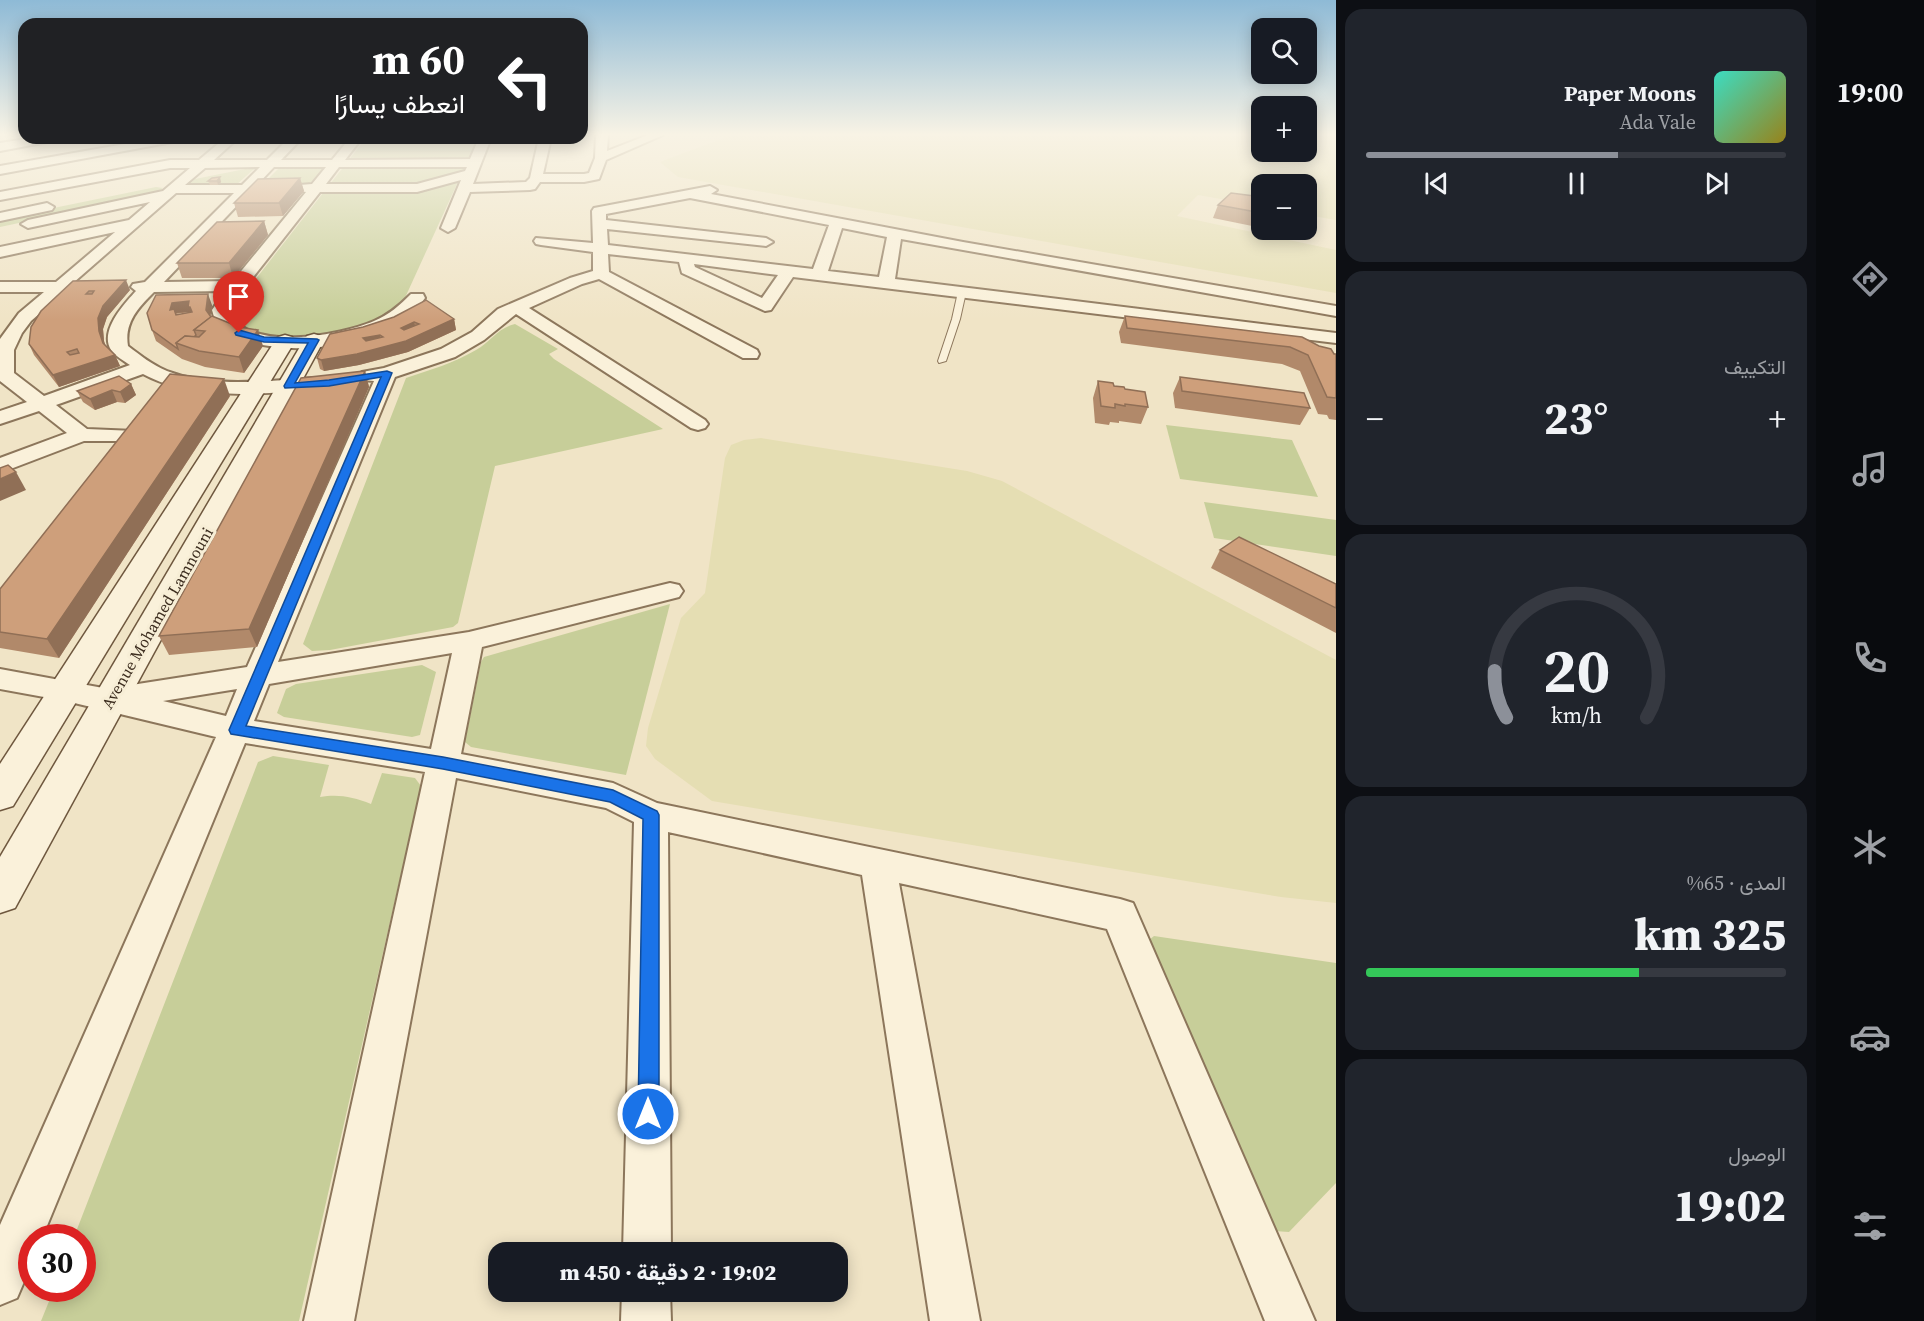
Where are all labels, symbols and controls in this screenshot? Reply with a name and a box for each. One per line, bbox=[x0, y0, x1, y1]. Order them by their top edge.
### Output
map controls bbox=[1251, 18, 1317, 240]
button: search bbox=[1251, 18, 1317, 84]
text: 60 m bbox=[372, 30, 465, 88]
icon: left bbox=[486, 42, 564, 120]
text: 19:00 bbox=[1837, 74, 1903, 111]
text: Paper Moons bbox=[1564, 78, 1696, 108]
text: انعطف يسارًا bbox=[334, 85, 465, 122]
button: + bbox=[1251, 96, 1317, 162]
text: Ada Vale bbox=[1620, 108, 1696, 136]
icon: previous bbox=[1420, 167, 1453, 200]
icon: pause bbox=[1560, 167, 1593, 200]
icon: next bbox=[1700, 167, 1733, 200]
button: − bbox=[1251, 174, 1317, 240]
icon: directions bbox=[1849, 258, 1891, 300]
pin bbox=[213, 271, 264, 333]
icon: arrive bbox=[222, 280, 255, 313]
text: التكييف bbox=[1724, 353, 1786, 381]
text: 23° bbox=[1544, 387, 1608, 449]
text: − bbox=[1366, 396, 1384, 441]
text: + bbox=[1768, 396, 1786, 441]
icon: music bbox=[1849, 448, 1891, 490]
street label: Avenue Mohamed Lamnouni bbox=[96, 523, 218, 713]
text: 20 bbox=[1542, 627, 1610, 713]
icon: phone bbox=[1849, 637, 1891, 679]
text: km/h bbox=[1550, 701, 1602, 730]
icon: climate bbox=[1849, 826, 1891, 868]
text: المدى · 65% bbox=[1686, 869, 1786, 897]
text: 325 km bbox=[1634, 903, 1786, 965]
icon: car bbox=[1849, 1016, 1891, 1058]
position arrow bbox=[616, 1082, 680, 1146]
text: الوصول bbox=[1728, 1140, 1786, 1168]
text: 19:02 bbox=[1673, 1174, 1786, 1236]
icon: filters bbox=[1849, 1205, 1891, 1247]
speed limit sign: 30 bbox=[18, 1224, 96, 1302]
text: 19:02 · 2 دقيقة · 450 m bbox=[560, 1257, 776, 1287]

